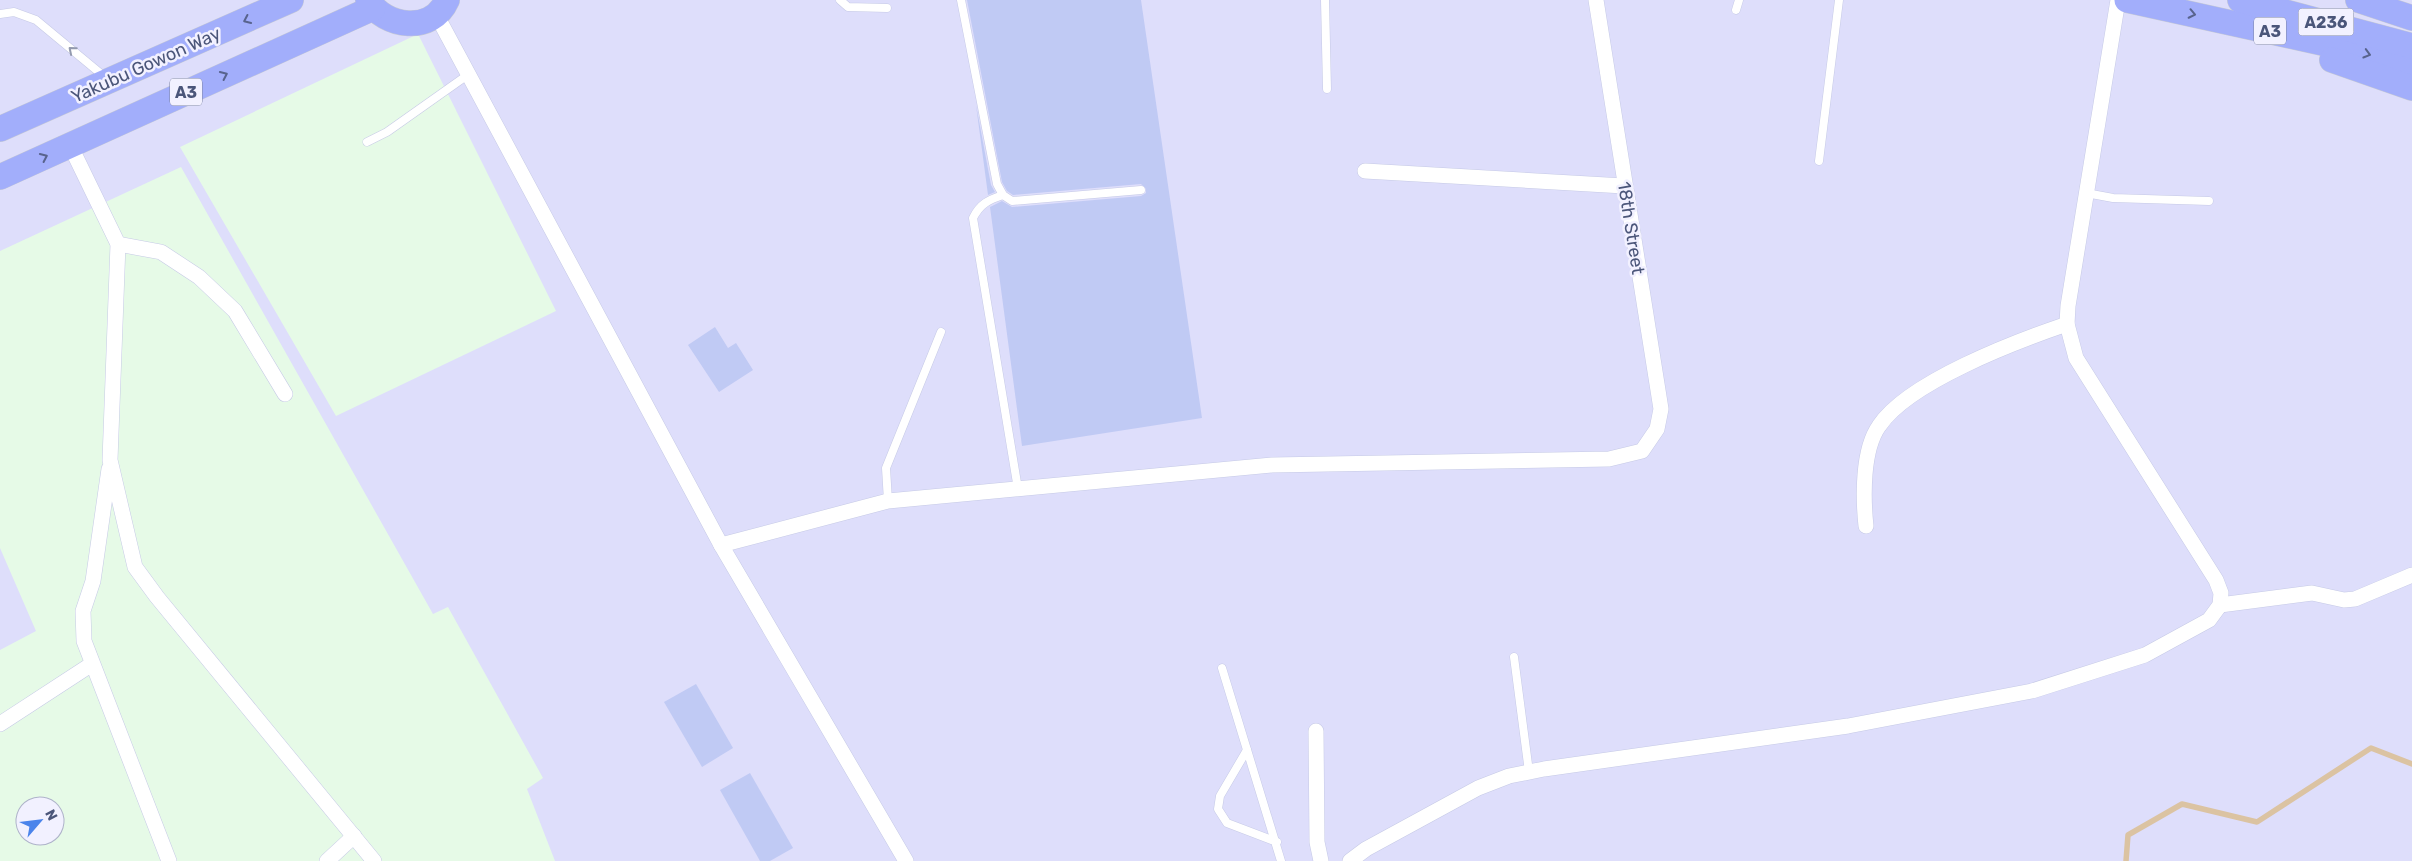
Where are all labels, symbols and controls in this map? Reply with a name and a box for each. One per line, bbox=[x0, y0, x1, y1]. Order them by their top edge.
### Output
one-way arrow bbox=[2187, 8, 2196, 19]
road number: A236 bbox=[2298, 8, 2354, 36]
one-way arrow bbox=[243, 14, 252, 25]
road number: A3 bbox=[2254, 18, 2286, 44]
street label: Yakubu Gowon Way bbox=[68, 22, 224, 108]
one-way arrow bbox=[69, 46, 78, 55]
one-way arrow bbox=[2363, 48, 2371, 58]
one-way arrow bbox=[219, 71, 228, 81]
road number: A3 bbox=[170, 78, 202, 105]
one-way arrow bbox=[39, 153, 48, 163]
street label: 18th Street bbox=[1613, 180, 1649, 276]
north arrow bbox=[15, 796, 65, 846]
text: N bbox=[41, 807, 61, 824]

